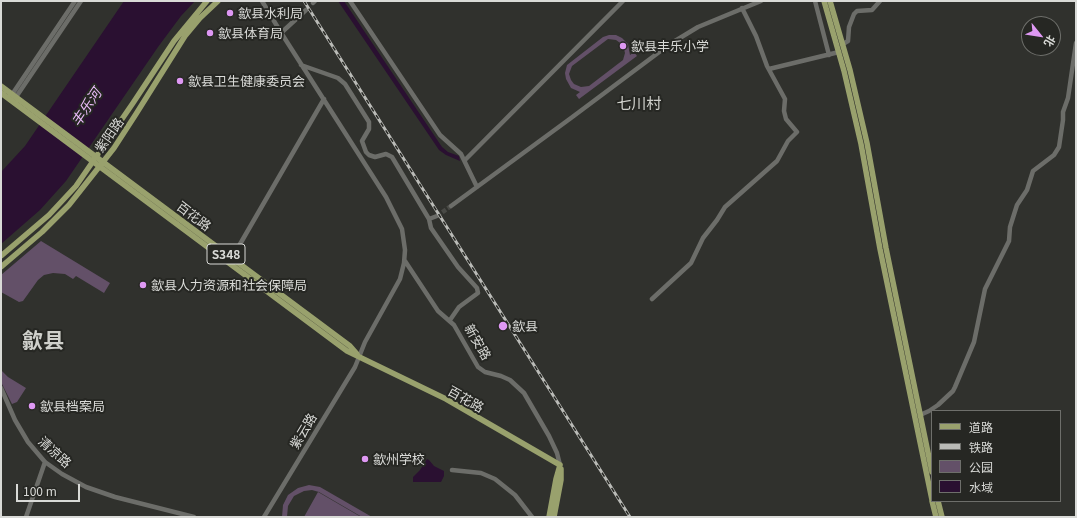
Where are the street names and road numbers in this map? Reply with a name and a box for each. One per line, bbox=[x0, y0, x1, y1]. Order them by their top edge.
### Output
street label: 紫阳路 bbox=[91, 115, 127, 155]
street label: 百花路 bbox=[174, 198, 214, 234]
road number: S348 bbox=[207, 244, 245, 264]
street label: 新安路 bbox=[461, 321, 495, 363]
street label: 百花路 bbox=[445, 383, 487, 415]
street label: 紫云路 bbox=[286, 410, 320, 452]
street label: 清凉路 bbox=[35, 433, 75, 471]

